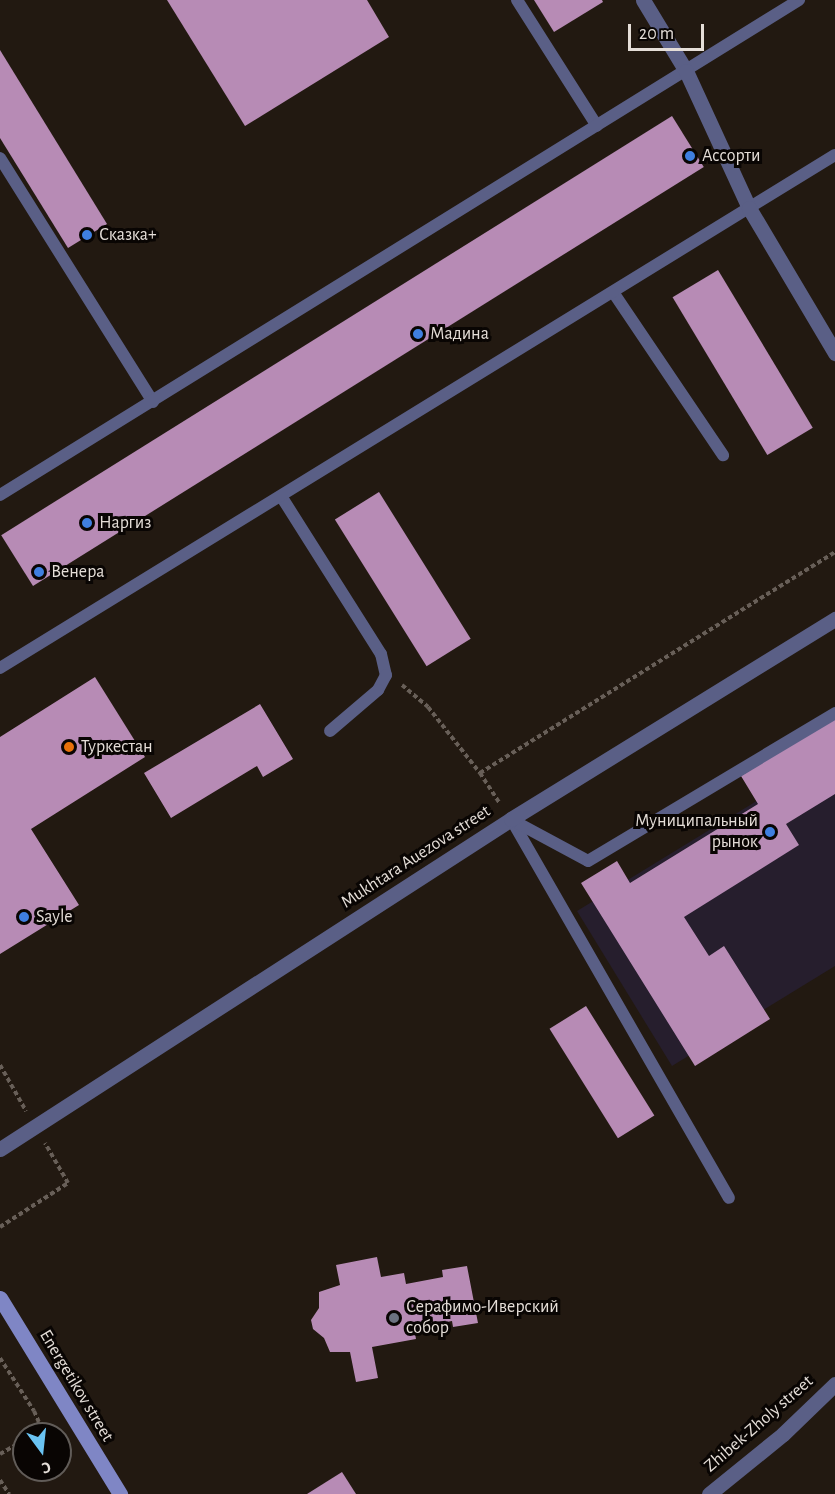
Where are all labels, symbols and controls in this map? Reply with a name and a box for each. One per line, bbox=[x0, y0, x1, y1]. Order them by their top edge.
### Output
scale bar bbox=[631, 12, 708, 50]
text: 20 m bbox=[639, 25, 674, 43]
place label: Ассорти bbox=[702, 145, 761, 167]
marker: Ассорти bbox=[683, 149, 697, 163]
place label: Сказка+ bbox=[99, 224, 157, 246]
marker: Сказка+ bbox=[80, 228, 94, 242]
place label: Мадина bbox=[430, 323, 489, 345]
marker: Мадина bbox=[411, 327, 425, 341]
place label: Наргиз bbox=[99, 512, 152, 534]
marker: Наргиз bbox=[80, 516, 94, 530]
place label: Венера bbox=[51, 561, 104, 583]
marker: Венера bbox=[32, 565, 46, 579]
place label: Туркестан bbox=[81, 736, 153, 758]
marker: Туркестан bbox=[62, 740, 76, 754]
street label: Mukhtara Auezova street bbox=[337, 801, 495, 913]
place label: Муниципальный рынок bbox=[635, 811, 758, 854]
marker: Муниципальный рынок bbox=[763, 825, 777, 839]
place label: Sayle bbox=[36, 906, 73, 928]
marker: Sayle bbox=[17, 910, 31, 924]
place label: Серафимо-Иверский собор bbox=[406, 1297, 559, 1340]
marker: Серафимо-Иверский собор bbox=[387, 1311, 401, 1325]
street label: Energetikov street bbox=[34, 1326, 118, 1446]
street label: Zhibek-Zholy street bbox=[700, 1371, 818, 1477]
north arrow bbox=[12, 1422, 72, 1482]
text: С bbox=[40, 1459, 52, 1476]

